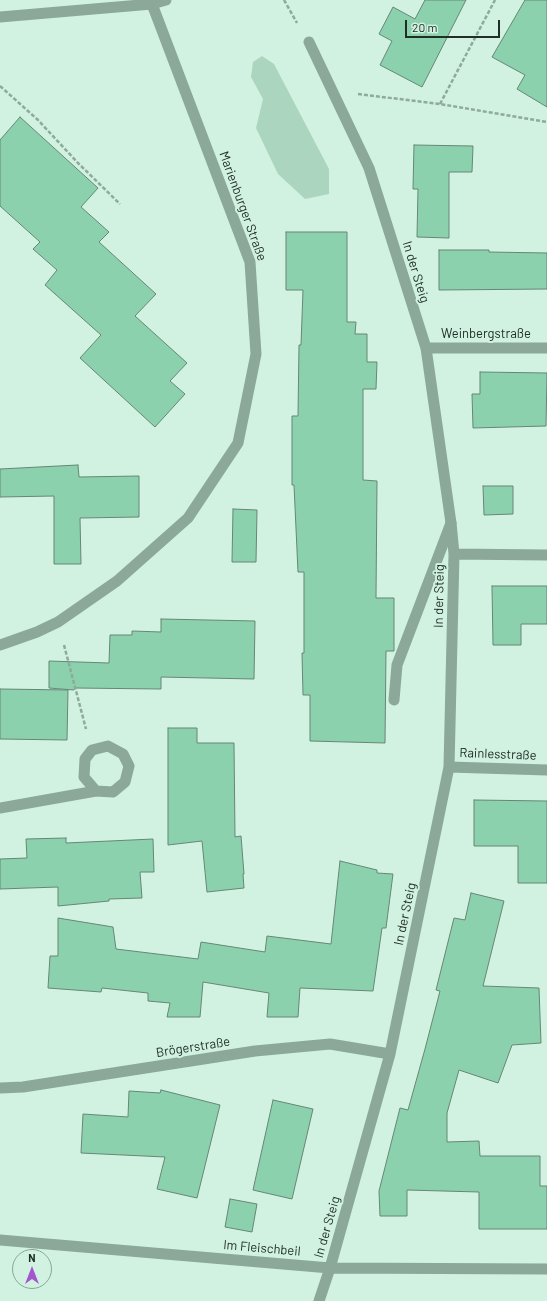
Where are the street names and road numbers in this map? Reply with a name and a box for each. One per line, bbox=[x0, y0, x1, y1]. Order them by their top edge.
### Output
street label: Marienburger Straße bbox=[216, 149, 270, 263]
street label: In der Steig bbox=[399, 239, 433, 305]
street label: Weinbergstraße bbox=[441, 326, 531, 342]
street label: In der Steig bbox=[431, 564, 447, 628]
street label: Rainlesstraße bbox=[459, 745, 537, 763]
street label: In der Steig bbox=[391, 881, 419, 947]
street label: Brögerstraße bbox=[155, 1033, 231, 1061]
street label: In der Steig bbox=[311, 1194, 343, 1260]
street label: Im Fleischbeil bbox=[223, 1237, 301, 1259]

